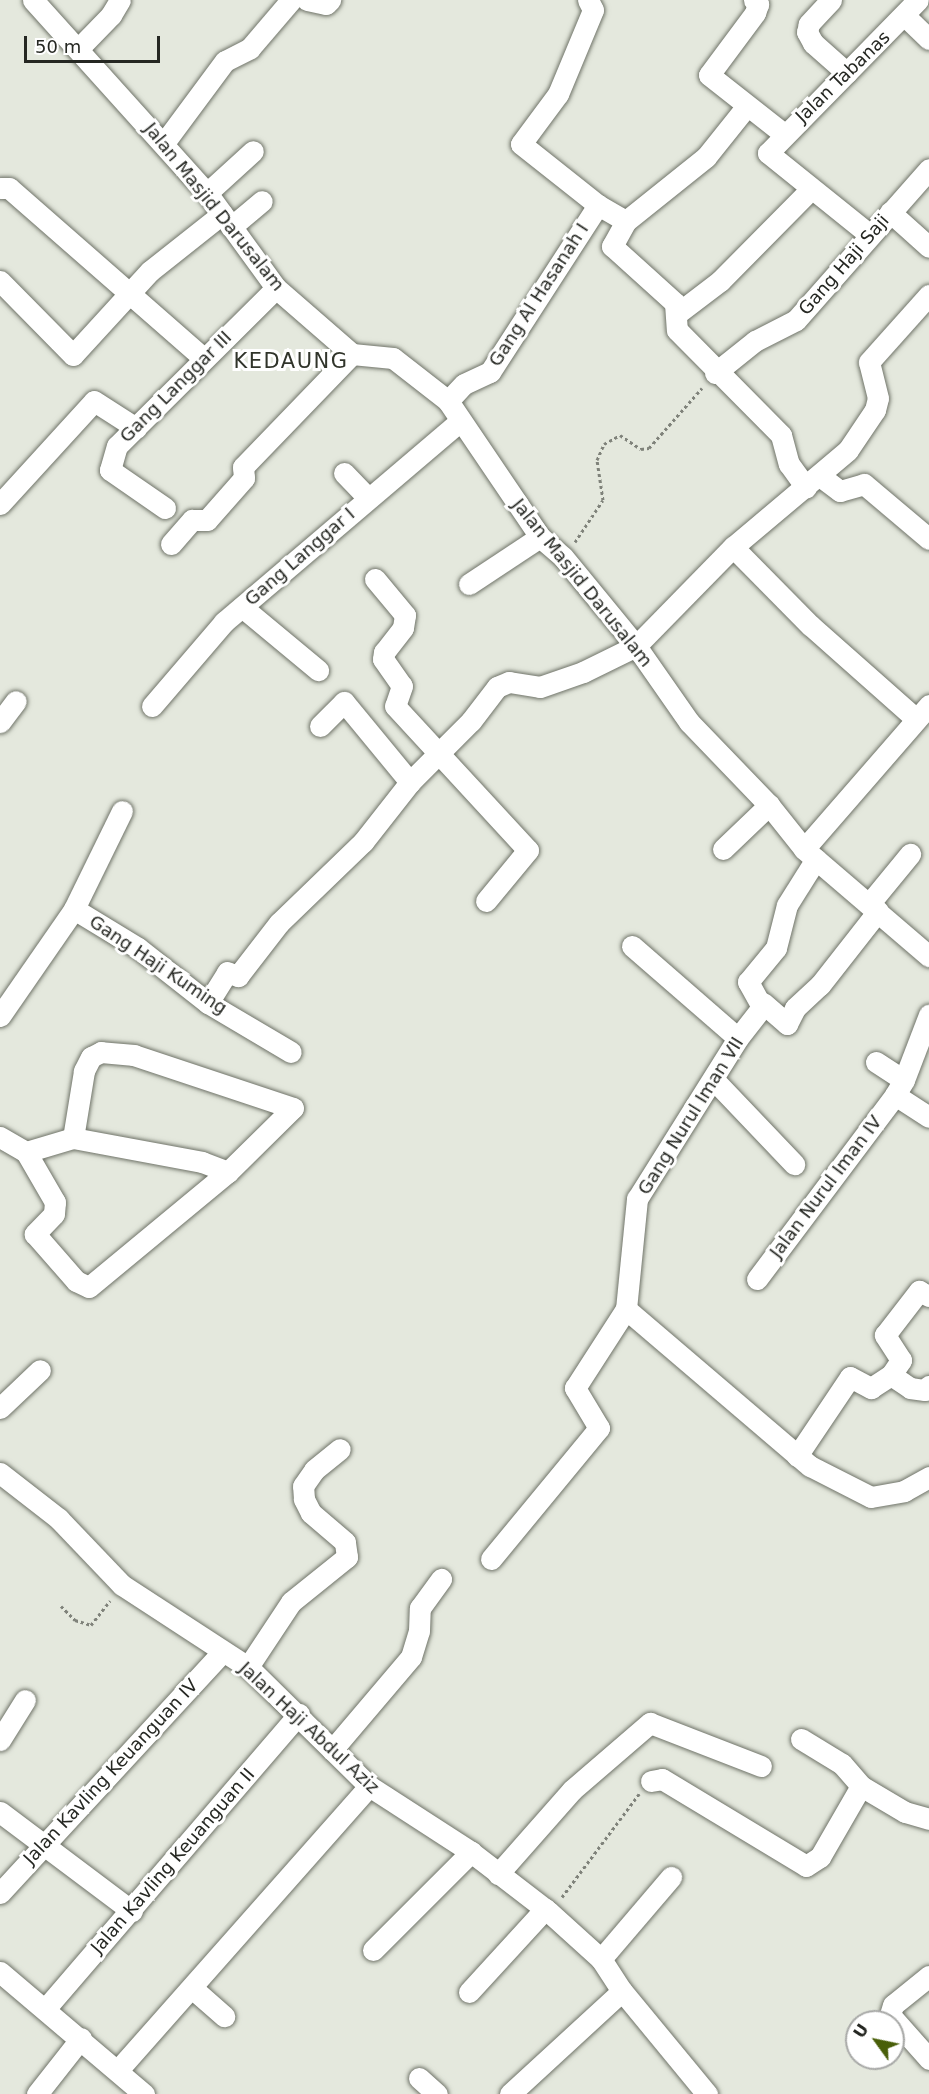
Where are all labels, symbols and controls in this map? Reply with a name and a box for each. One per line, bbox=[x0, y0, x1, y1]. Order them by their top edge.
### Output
scale bar bbox=[27, 24, 164, 62]
street label: Jalan Tabanas bbox=[791, 27, 895, 127]
text: 50 m bbox=[35, 36, 81, 57]
street label: Jalan Masjid Darusalam bbox=[139, 119, 289, 295]
street label: Gang Haji Saji bbox=[794, 210, 894, 320]
street label: Gang Al Hasanah I bbox=[485, 219, 593, 371]
street label: Gang Langgar III bbox=[116, 327, 236, 447]
district label: KEDAUNG bbox=[233, 348, 349, 374]
street label: Jalan Masjid Darusalam bbox=[507, 495, 657, 671]
street label: Gang Langgar I bbox=[241, 503, 359, 611]
street label: Gang Haji Kuming bbox=[85, 911, 231, 1019]
street label: Gang Nurul Iman VII bbox=[634, 1033, 748, 1199]
street label: Jalan Nurul Iman IV bbox=[765, 1112, 887, 1262]
street label: Jalan Haji Abdul Aziz bbox=[235, 1658, 383, 1798]
street label: Jalan Kavling Keuanguan IV bbox=[19, 1675, 203, 1869]
street label: Jalan Kavling Keuanguan II bbox=[87, 1764, 259, 1958]
north arrow bbox=[845, 2010, 905, 2070]
text: U bbox=[850, 2020, 873, 2042]

